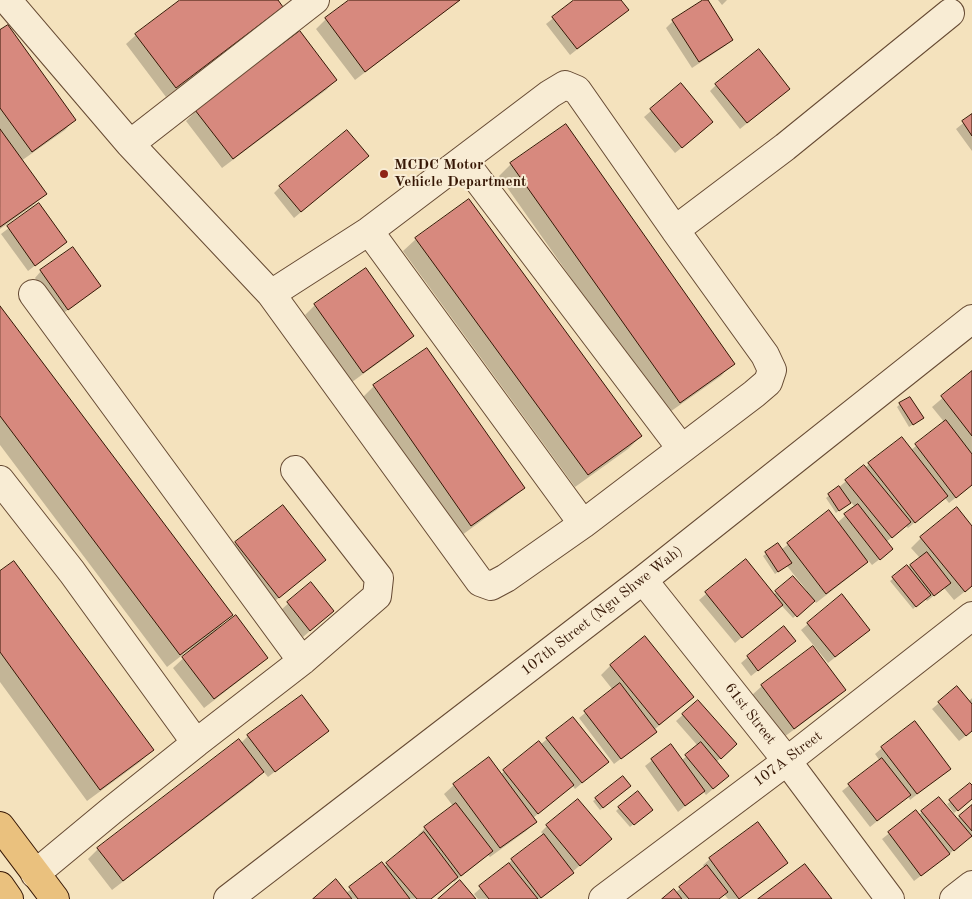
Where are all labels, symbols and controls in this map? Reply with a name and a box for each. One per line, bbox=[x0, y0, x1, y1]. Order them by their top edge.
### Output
place label: MCDC Motor Vehicle Department bbox=[394, 156, 526, 191]
marker: MCDC Motor Vehicle Department bbox=[378, 168, 390, 180]
street label: 107th Street (Ngu Shwe Wah) bbox=[517, 542, 687, 680]
street label: 61st Street bbox=[720, 680, 780, 748]
street label: 107A Street bbox=[750, 727, 826, 791]

